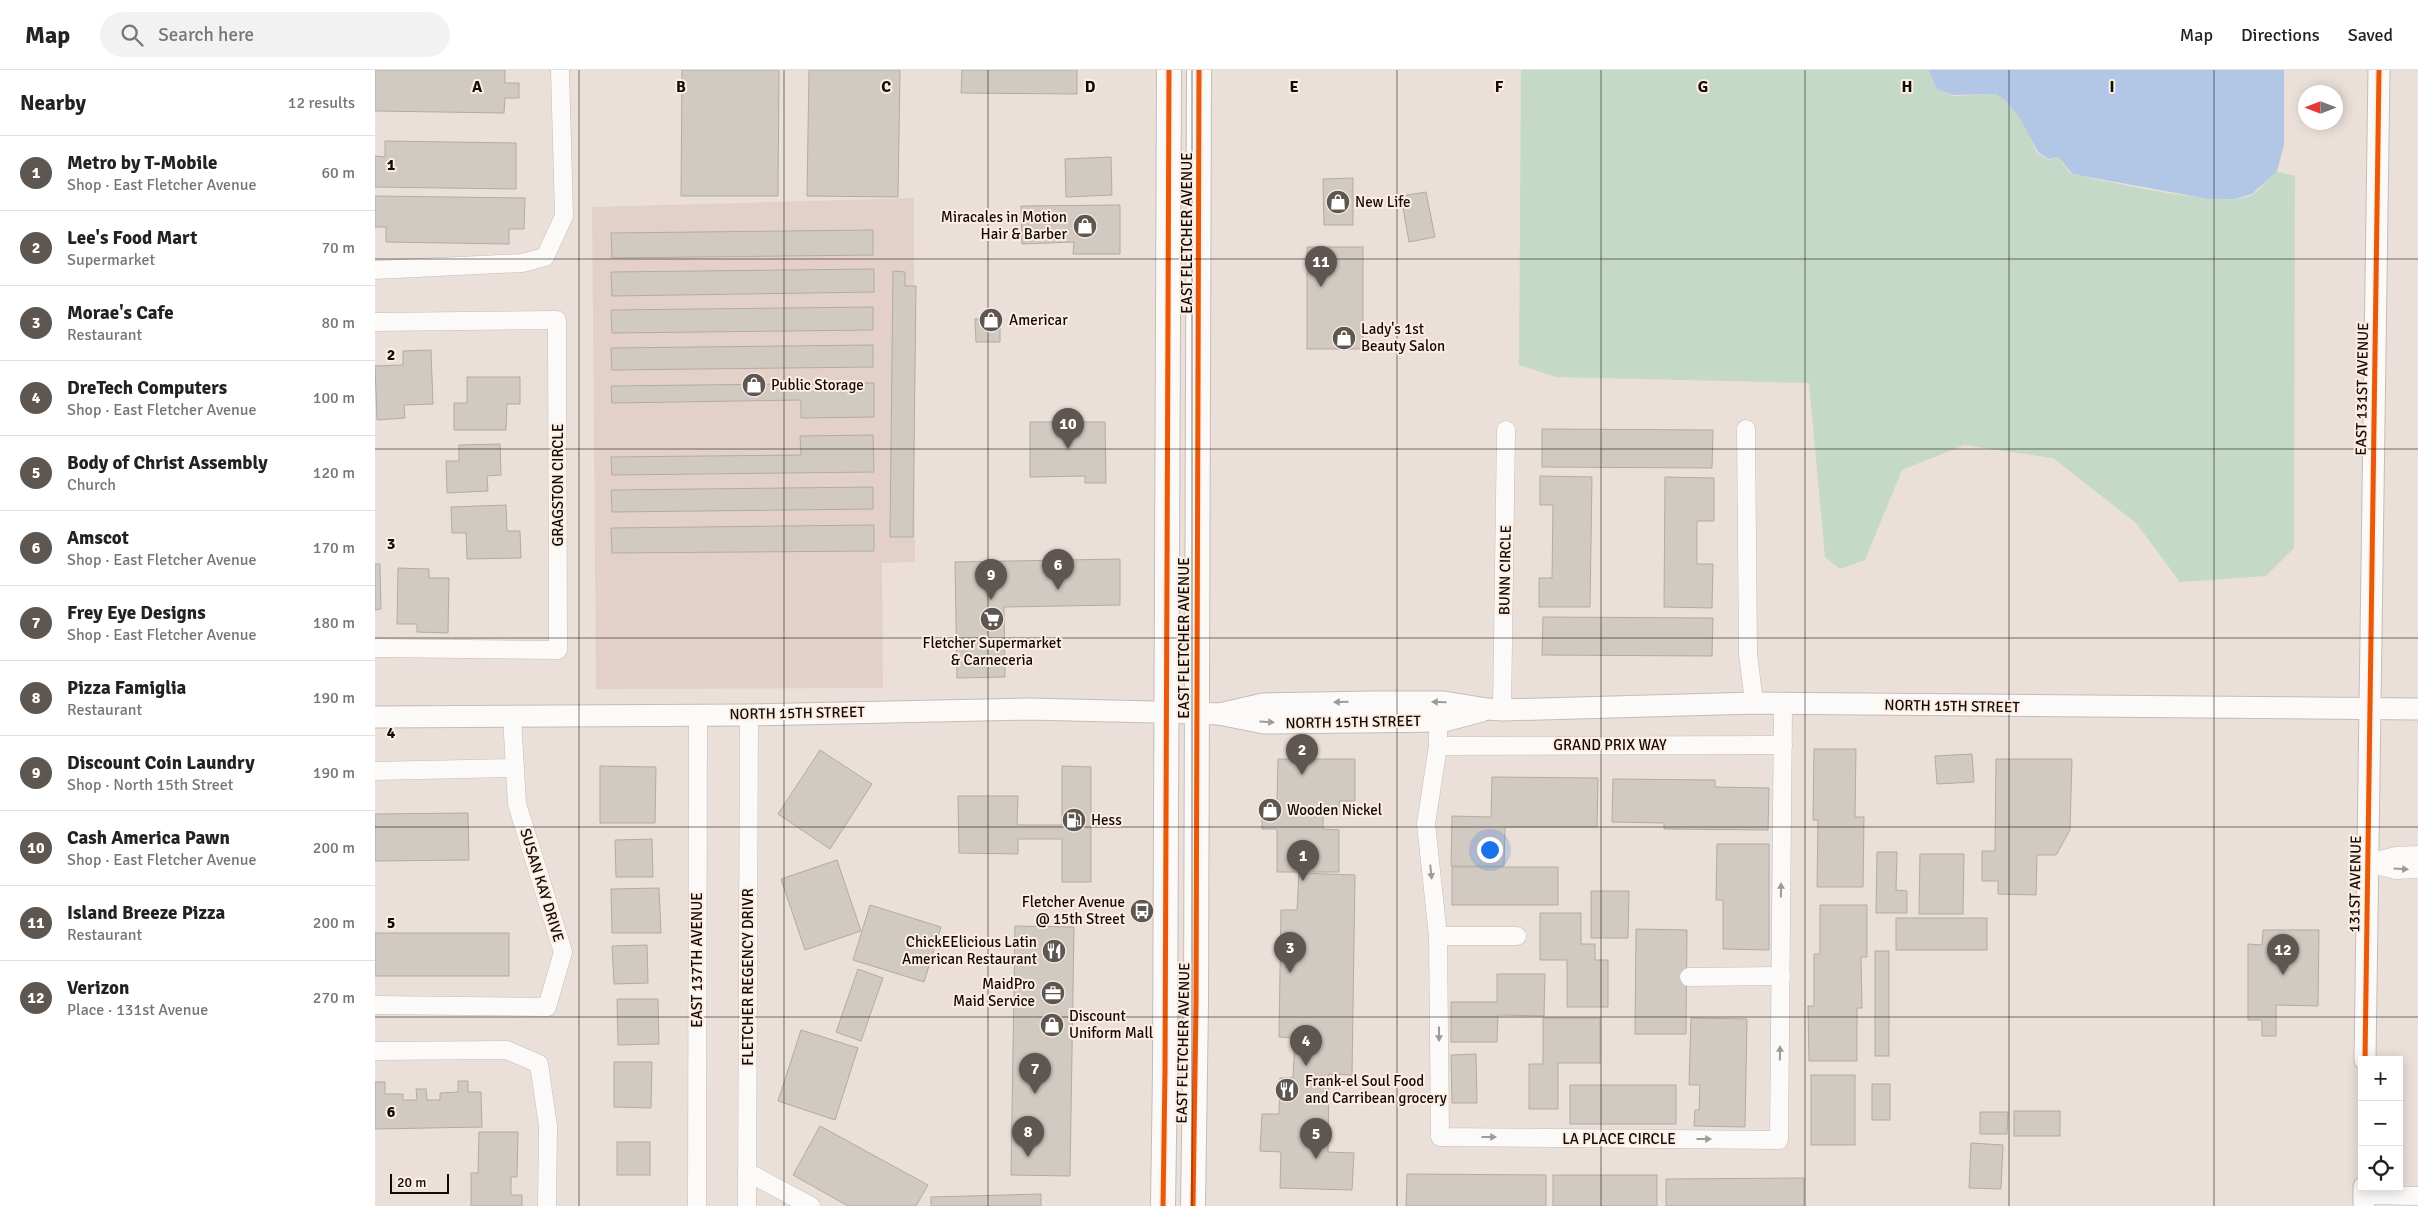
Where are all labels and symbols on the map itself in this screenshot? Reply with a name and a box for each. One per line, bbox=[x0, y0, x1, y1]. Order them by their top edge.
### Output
text: A bbox=[472, 77, 483, 97]
text: B bbox=[676, 77, 686, 97]
text: C bbox=[881, 77, 891, 97]
text: D bbox=[1085, 77, 1096, 97]
text: E bbox=[1289, 77, 1299, 97]
text: F bbox=[1495, 77, 1504, 97]
text: G bbox=[1698, 77, 1708, 97]
text: H bbox=[1902, 77, 1912, 97]
text: I bbox=[2109, 77, 2115, 97]
north arrow bbox=[2298, 85, 2343, 130]
street label: EAST FLETCHER AVENUE bbox=[1178, 152, 1196, 314]
text: 1 bbox=[387, 155, 396, 175]
shop icon: New Life bbox=[1325, 189, 1351, 215]
place label: New Life bbox=[1355, 193, 1411, 211]
place label: Miracales in Motion Hair & Barber bbox=[941, 208, 1067, 243]
shop icon: Miracales in Motion Hair & Barber bbox=[1072, 213, 1098, 239]
pin: 11 bbox=[1305, 246, 1337, 287]
shop icon: Americar bbox=[978, 307, 1004, 333]
place label: Americar bbox=[1009, 311, 1068, 329]
place label: Lady's 1st Beauty Salon bbox=[1361, 320, 1445, 355]
street label: EAST 131ST AVENUE bbox=[2352, 322, 2372, 456]
shop icon: Lady's 1st Beauty Salon bbox=[1331, 325, 1357, 351]
text: 2 bbox=[387, 345, 395, 365]
shop icon: Public Storage bbox=[741, 372, 767, 398]
place label: Public Storage bbox=[771, 376, 864, 394]
pin: 10 bbox=[1052, 408, 1084, 449]
street label: GRAGSTON CIRCLE bbox=[549, 424, 567, 547]
street label: BUNN CIRCLE bbox=[1495, 525, 1515, 615]
text: 3 bbox=[387, 534, 395, 554]
pin: 6 bbox=[1042, 549, 1074, 590]
street label: EAST FLETCHER AVENUE bbox=[1175, 557, 1193, 719]
pin: 9 bbox=[975, 559, 1007, 600]
supermarket icon: Fletcher Supermarket & Carneceria bbox=[979, 606, 1005, 632]
place label: Fletcher Supermarket & Carneceria bbox=[923, 634, 1061, 669]
street label: NORTH 15TH STREET bbox=[1884, 696, 2020, 716]
one-way arrow bbox=[1430, 698, 1446, 706]
one-way arrow bbox=[1333, 699, 1349, 707]
street label: NORTH 15TH STREET bbox=[729, 703, 865, 723]
street label: NORTH 15TH STREET bbox=[1285, 712, 1421, 732]
one-way arrow bbox=[1260, 719, 1276, 727]
text: 4 bbox=[387, 723, 396, 743]
pin: 2 bbox=[1286, 734, 1318, 775]
street label: GRAND PRIX WAY bbox=[1553, 736, 1667, 754]
shop icon: Wooden Nickel bbox=[1257, 797, 1283, 823]
place label: Wooden Nickel bbox=[1287, 801, 1382, 819]
fuel station icon: Hess bbox=[1061, 807, 1087, 833]
place label: Hess bbox=[1091, 811, 1122, 829]
street label: SUSAN KAY DRIVE bbox=[516, 826, 568, 944]
street label: 131ST AVENUE bbox=[2345, 835, 2365, 933]
your location bbox=[1477, 837, 1503, 863]
pin: 1 bbox=[1287, 840, 1319, 881]
one-way arrow bbox=[1427, 864, 1435, 880]
one-way arrow bbox=[2393, 865, 2409, 873]
one-way arrow bbox=[1778, 882, 1786, 898]
street label: FLETCHER REGENCY DRIVR bbox=[739, 888, 757, 1066]
street label: EAST 137TH AVENUE bbox=[688, 892, 706, 1028]
place label: Fletcher Avenue @ 15th Street bbox=[1022, 893, 1125, 928]
bus stop icon: Fletcher Avenue @ 15th Street bbox=[1129, 898, 1155, 924]
text: 5 bbox=[387, 913, 395, 933]
pin: 3 bbox=[1274, 932, 1306, 973]
place label: ChickEElicious Latin American Restaurant bbox=[902, 933, 1037, 968]
pin: 12 bbox=[2267, 934, 2299, 975]
restaurant icon: ChickEElicious Latin American Restaurant bbox=[1041, 938, 1067, 964]
street label: EAST FLETCHER AVENUE bbox=[1173, 962, 1193, 1124]
place label: MaidPro Maid Service bbox=[953, 975, 1035, 1010]
office icon: MaidPro Maid Service bbox=[1040, 980, 1066, 1006]
place label: Discount Uniform Mall bbox=[1069, 1007, 1153, 1042]
shop icon: Discount Uniform Mall bbox=[1039, 1012, 1065, 1038]
pin: 4 bbox=[1290, 1025, 1322, 1066]
one-way arrow bbox=[1435, 1027, 1443, 1043]
one-way arrow bbox=[1776, 1044, 1784, 1060]
pin: 7 bbox=[1019, 1053, 1051, 1094]
place label: Frank-el Soul Food and Carribean grocery bbox=[1305, 1072, 1447, 1107]
restaurant icon: Frank-el Soul Food and Carribean grocery bbox=[1274, 1077, 1300, 1103]
text: 6 bbox=[387, 1102, 396, 1122]
pin: 8 bbox=[1012, 1116, 1044, 1157]
pin: 5 bbox=[1300, 1118, 1332, 1159]
street label: LA PLACE CIRCLE bbox=[1562, 1130, 1676, 1148]
one-way arrow bbox=[1481, 1133, 1497, 1141]
one-way arrow bbox=[1696, 1135, 1712, 1143]
scale bar bbox=[390, 1171, 449, 1194]

